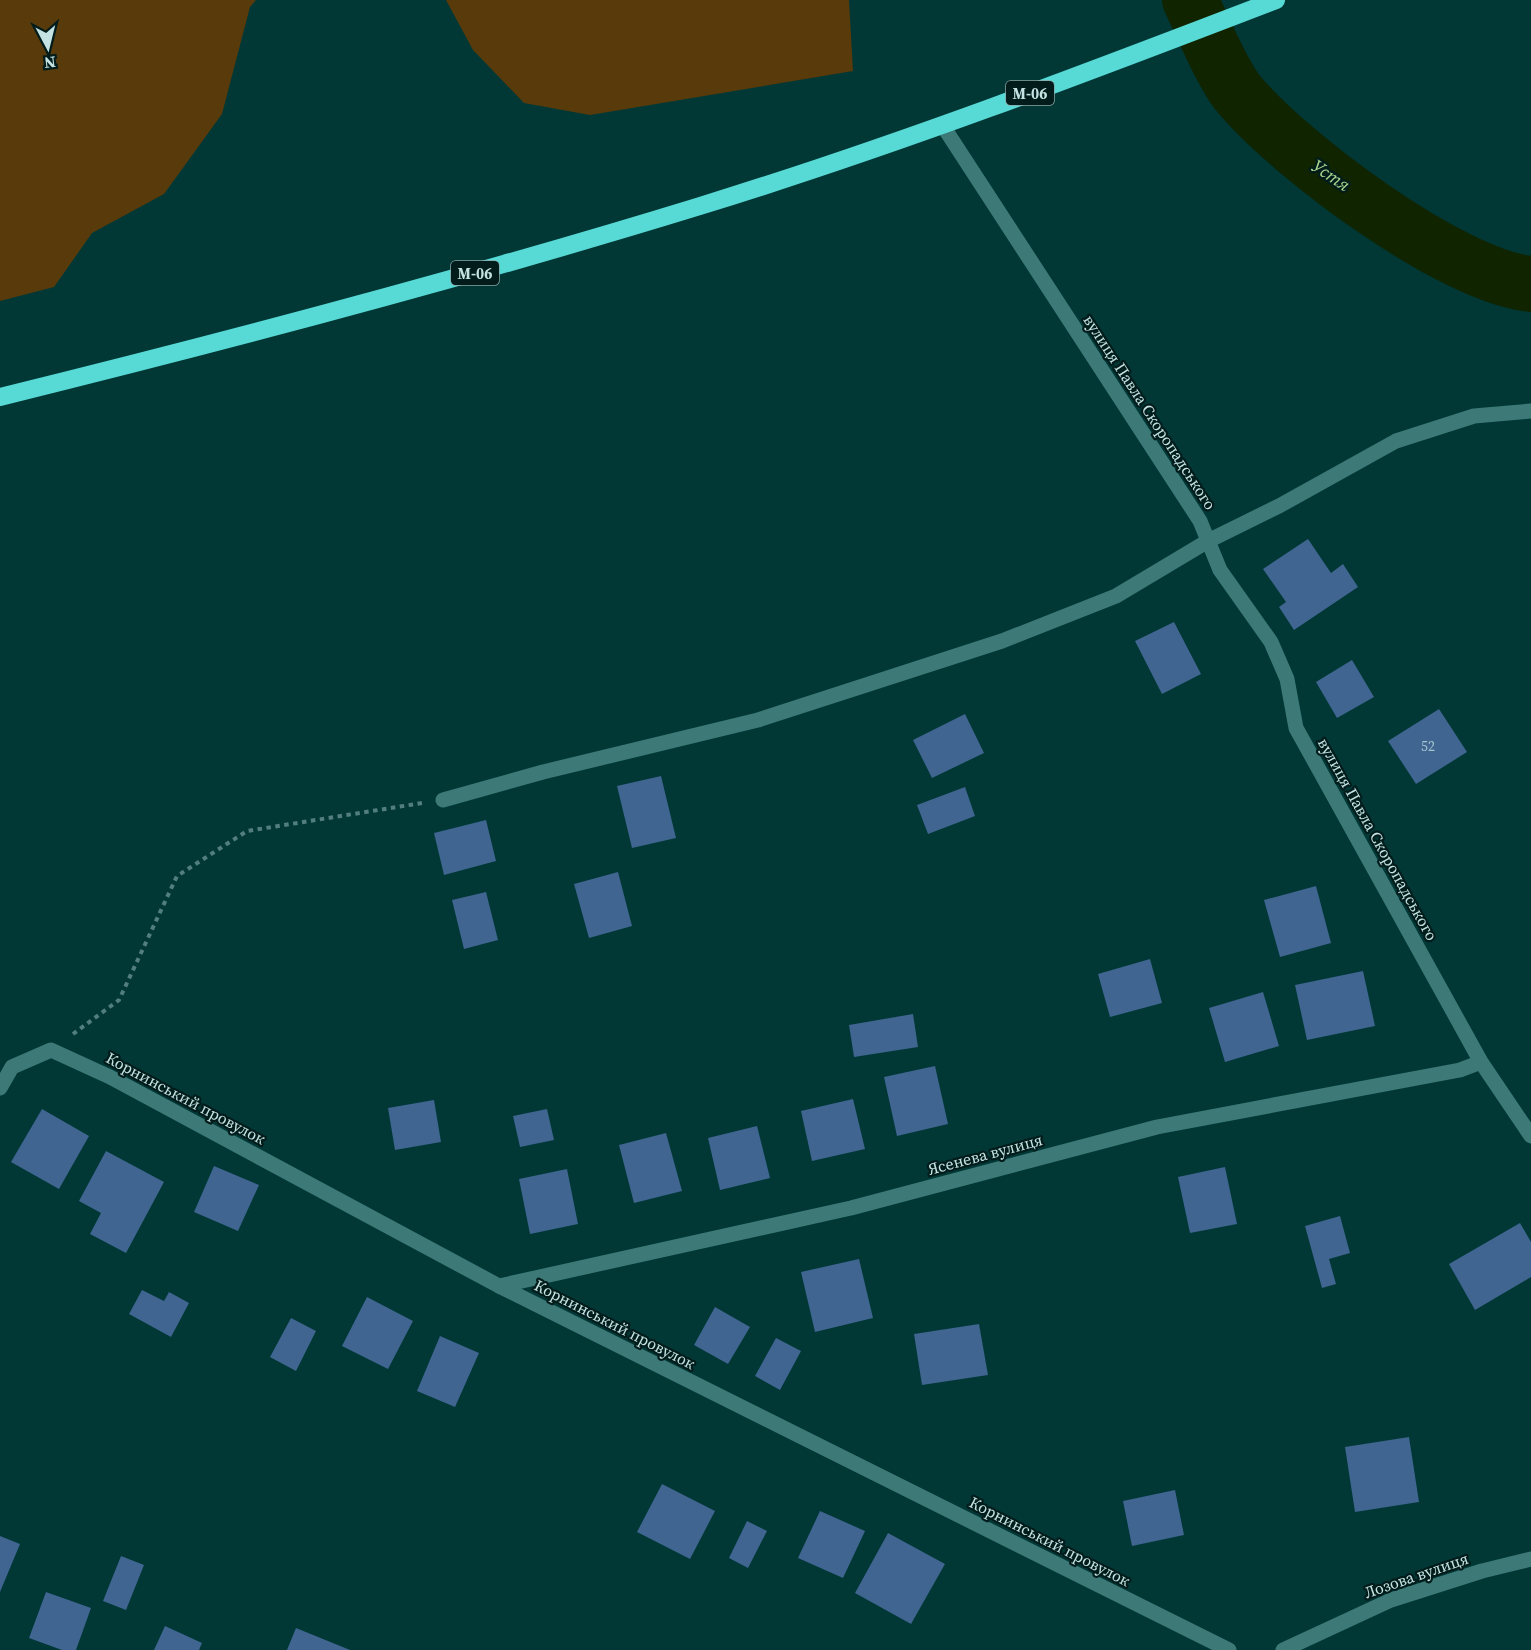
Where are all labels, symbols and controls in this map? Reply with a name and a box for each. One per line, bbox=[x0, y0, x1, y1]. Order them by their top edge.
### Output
north arrow bbox=[18, 18, 78, 78]
text: N bbox=[42, 51, 57, 75]
road number: М-06 bbox=[1006, 81, 1054, 105]
water label: Устя bbox=[1307, 153, 1355, 197]
road number: М-06 bbox=[451, 261, 499, 285]
street label: вулиця Павла Скоропадського bbox=[1079, 310, 1222, 514]
street label: вулиця Павла Скоропадського bbox=[1313, 734, 1443, 945]
house number: 52 bbox=[1421, 736, 1435, 756]
street label: Корнинський провулок bbox=[102, 1047, 270, 1150]
street label: Ясенева вулиця bbox=[925, 1128, 1045, 1180]
street label: Корнинський провулок bbox=[531, 1274, 699, 1374]
street label: Корнинський провулок bbox=[966, 1491, 1134, 1591]
street label: Лозова вулиця bbox=[1361, 1547, 1471, 1603]

